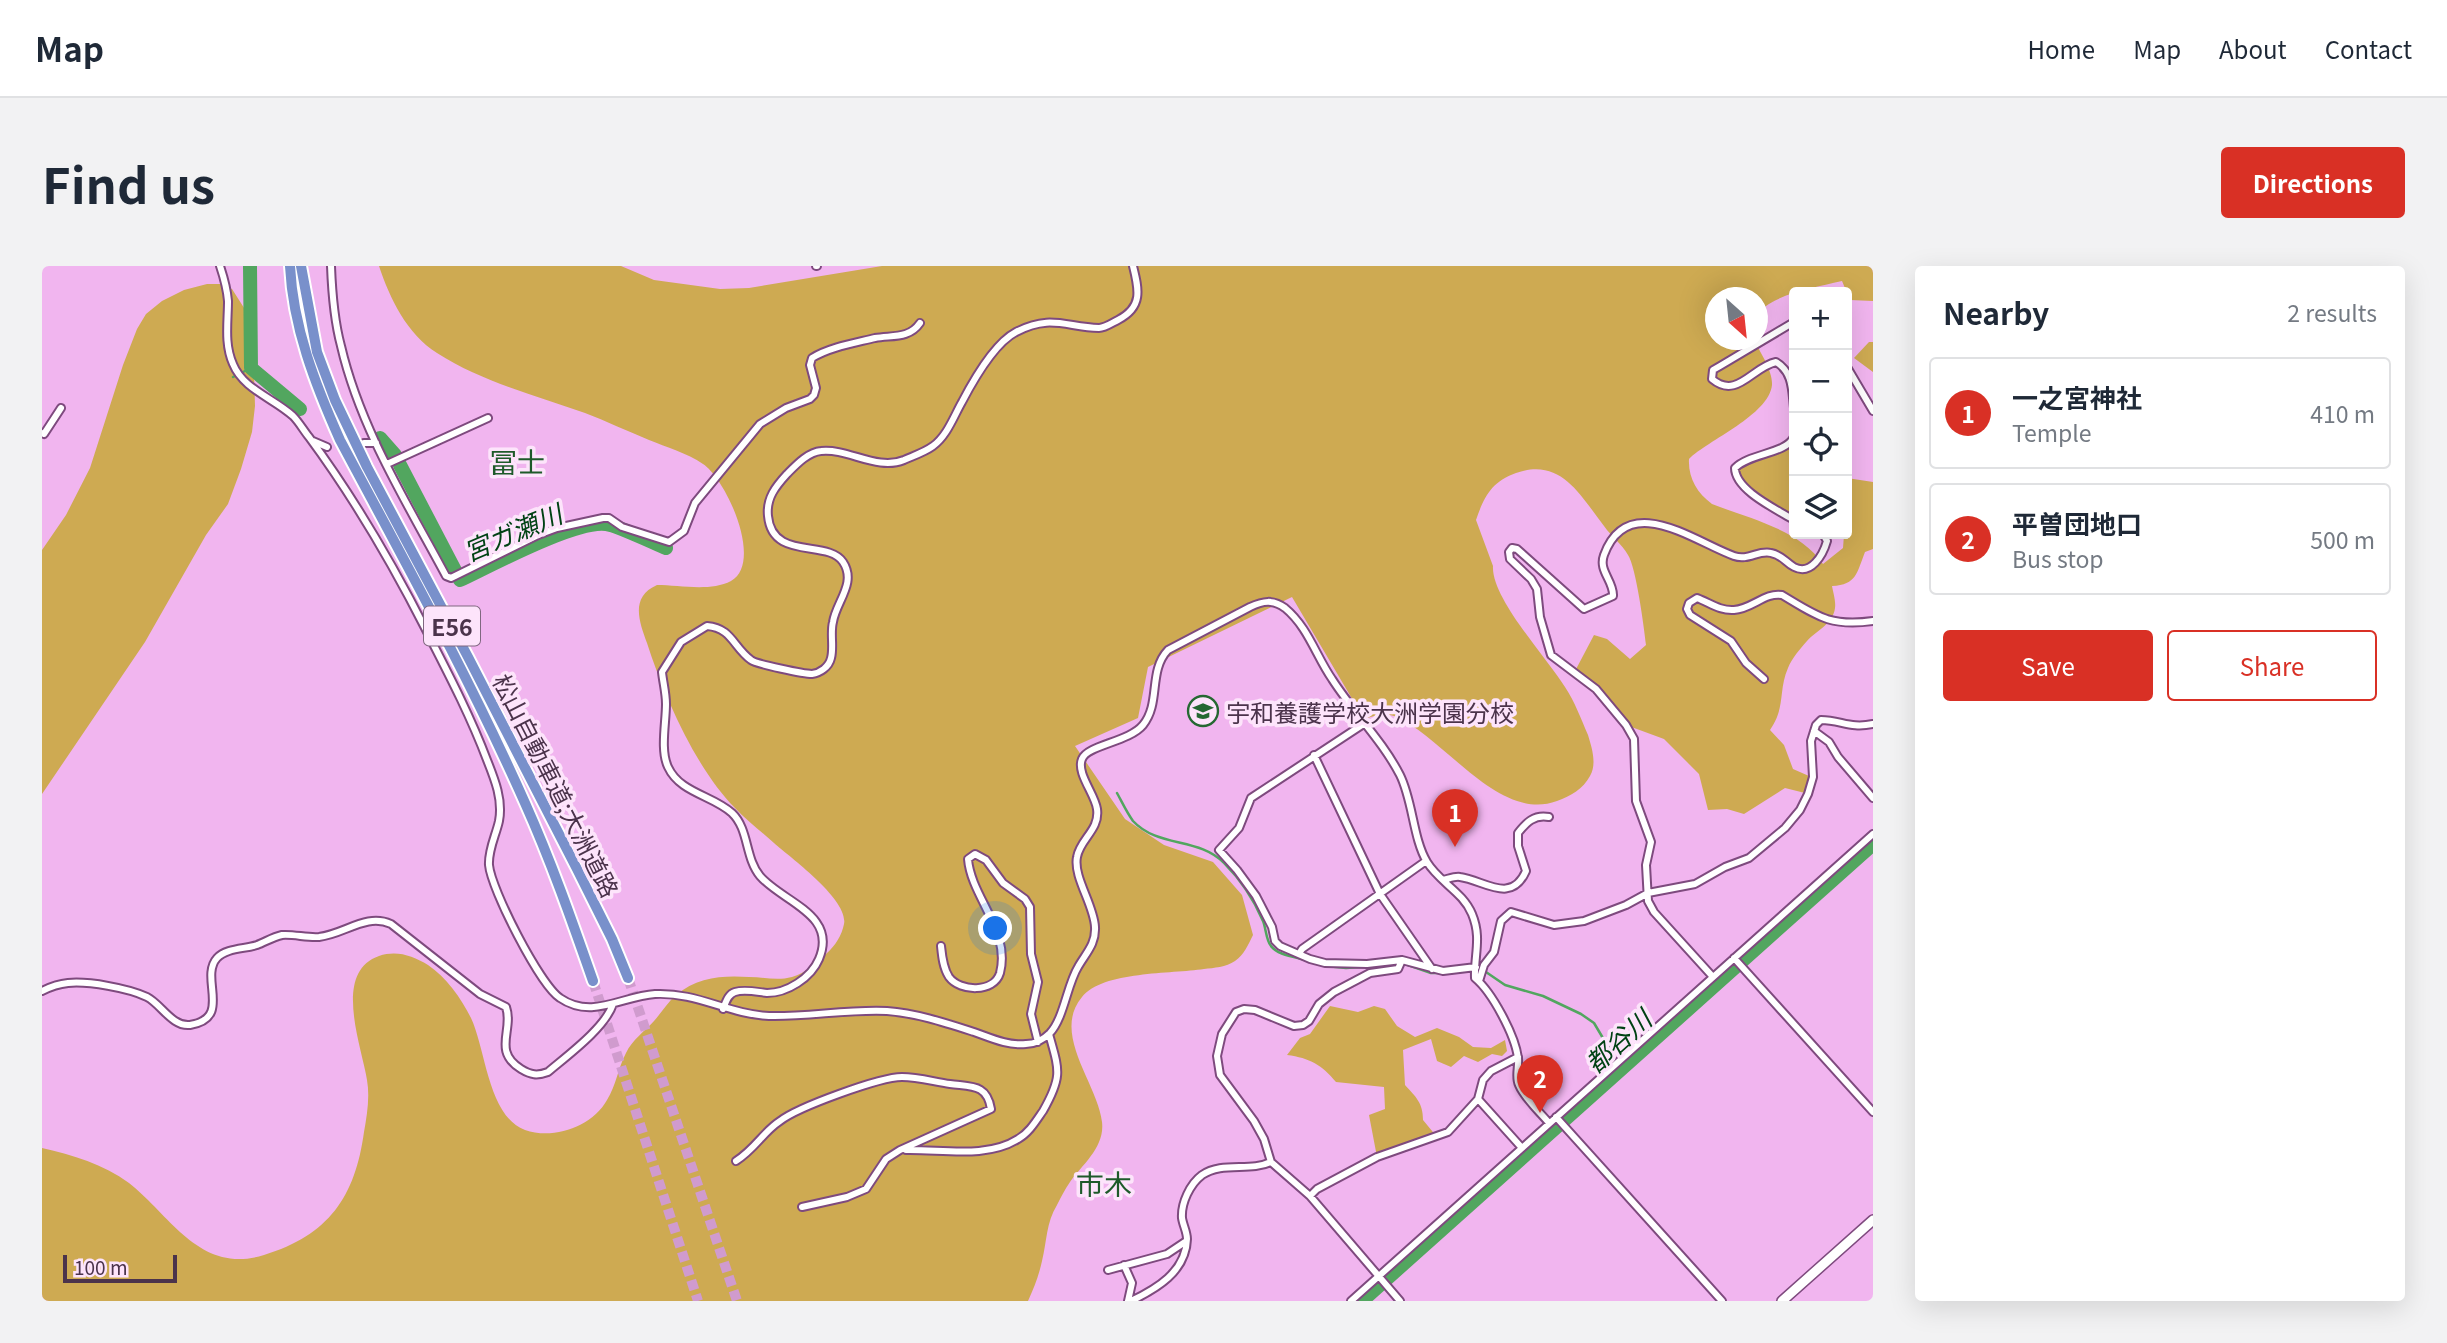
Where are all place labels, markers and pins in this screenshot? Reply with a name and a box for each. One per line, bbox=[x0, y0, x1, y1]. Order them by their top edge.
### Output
school or university icon: 宇和養護学校大洲学園分校 bbox=[1186, 694, 1220, 728]
place label: 宇和養護学校大洲学園分校 bbox=[1226, 694, 1514, 729]
pin: 1 bbox=[1432, 789, 1478, 847]
pin: 2 bbox=[1517, 1055, 1563, 1113]

